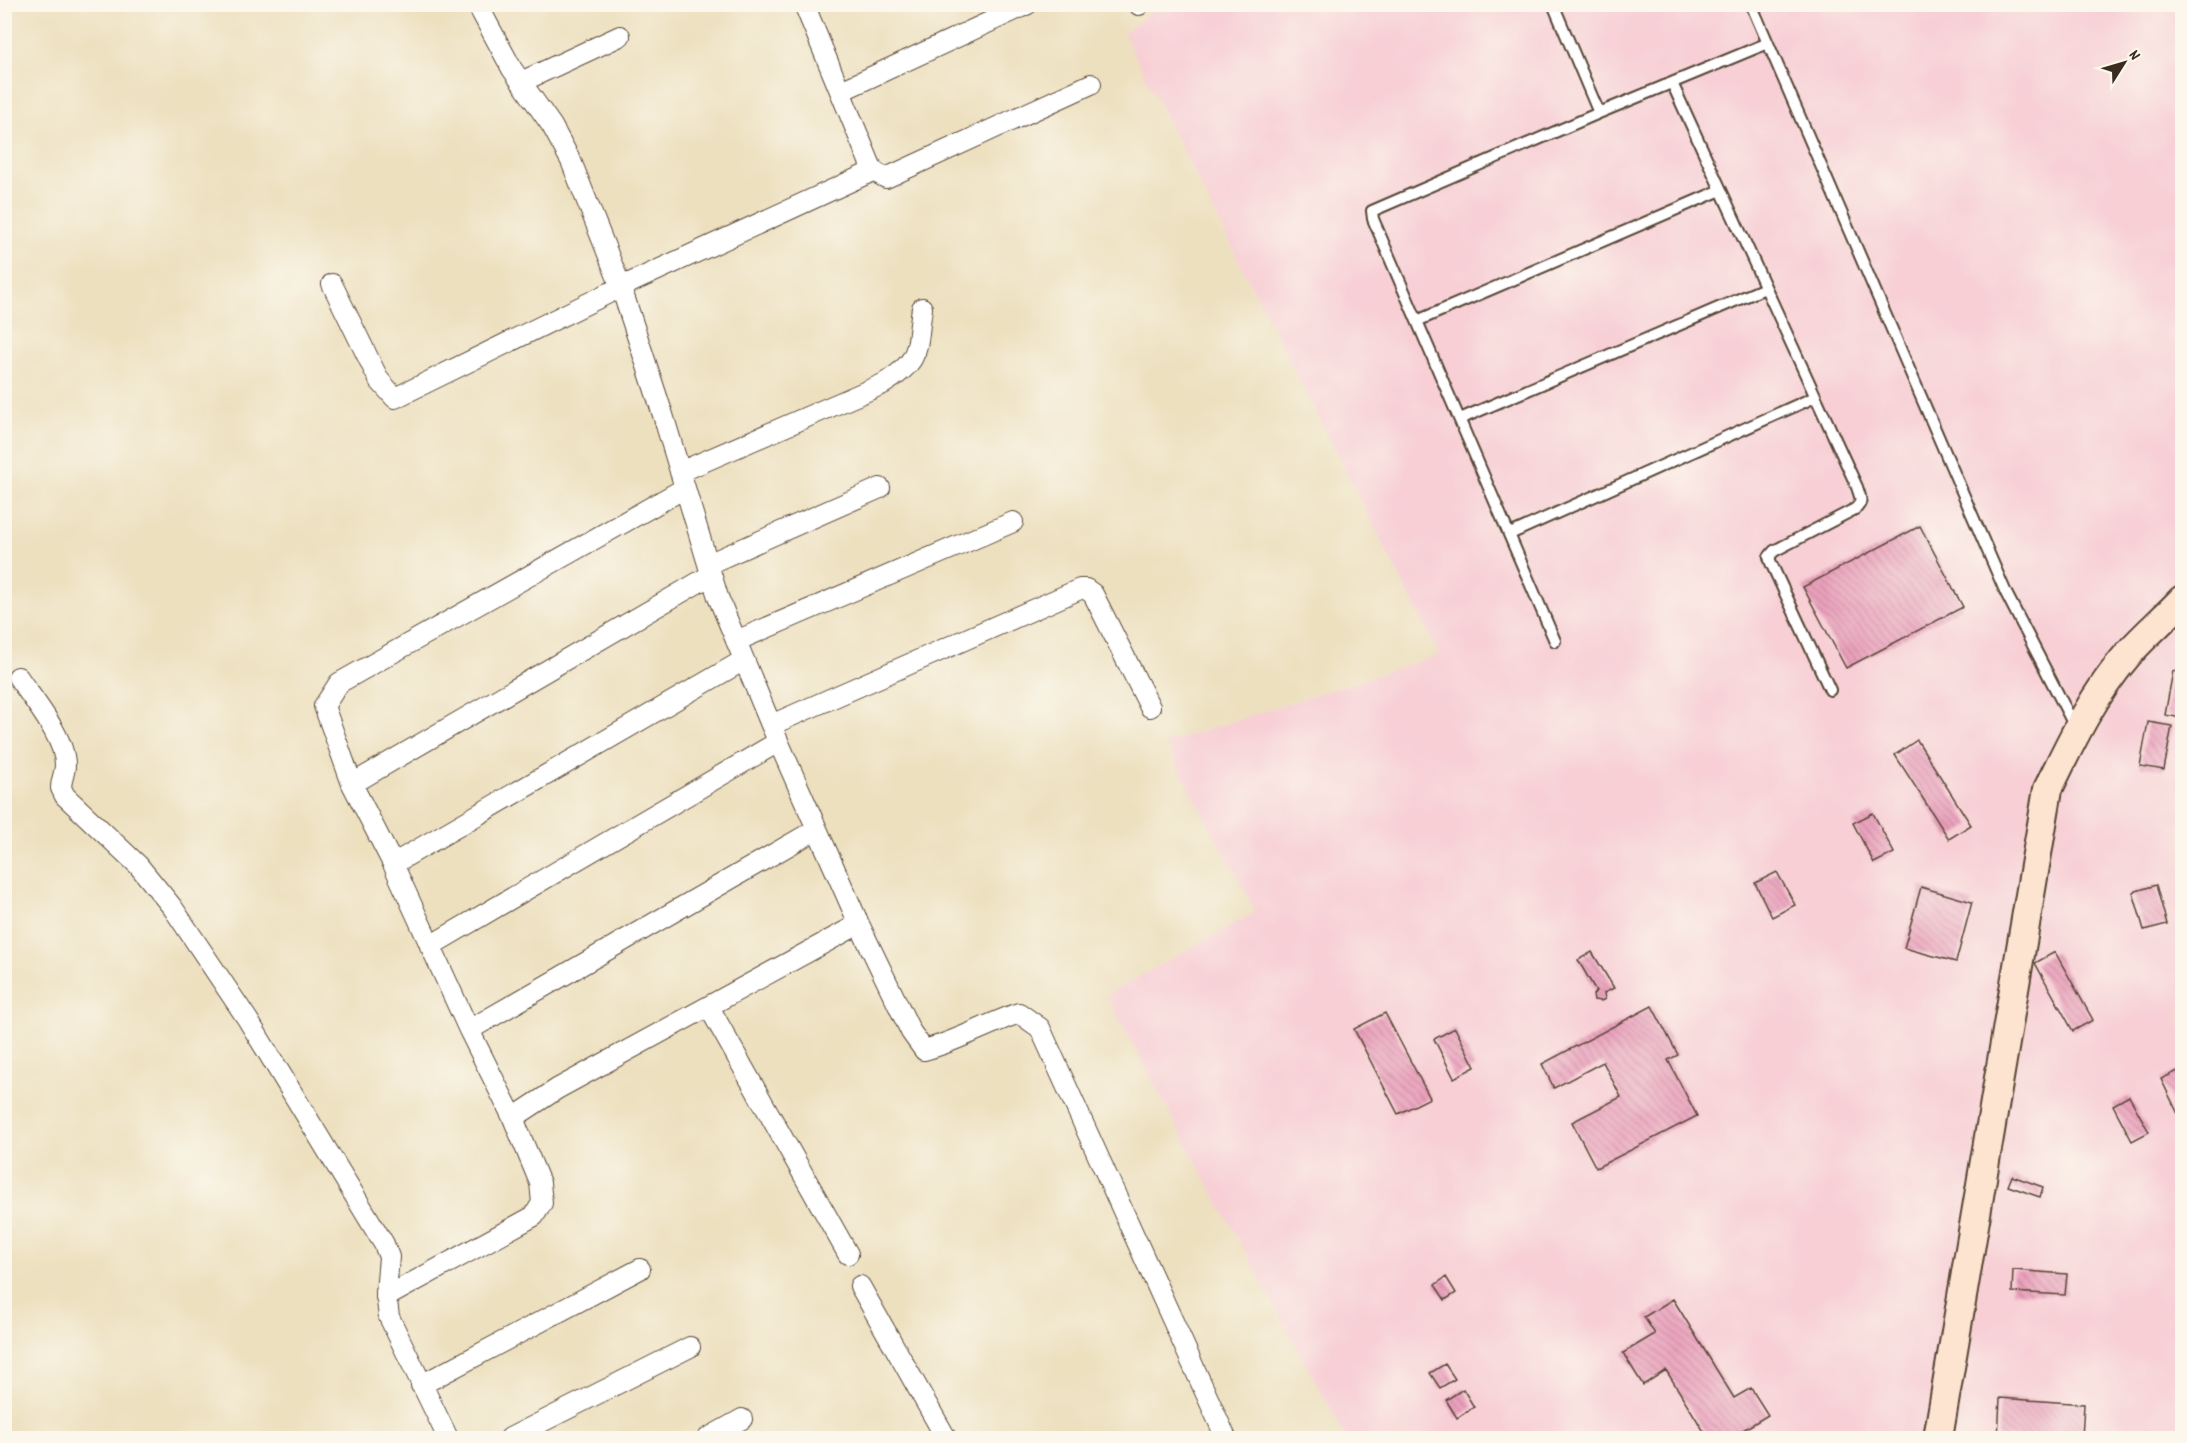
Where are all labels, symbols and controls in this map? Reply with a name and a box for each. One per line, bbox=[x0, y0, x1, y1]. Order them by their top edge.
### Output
north arrow bbox=[2094, 33, 2154, 93]
text: N bbox=[2122, 45, 2146, 66]

